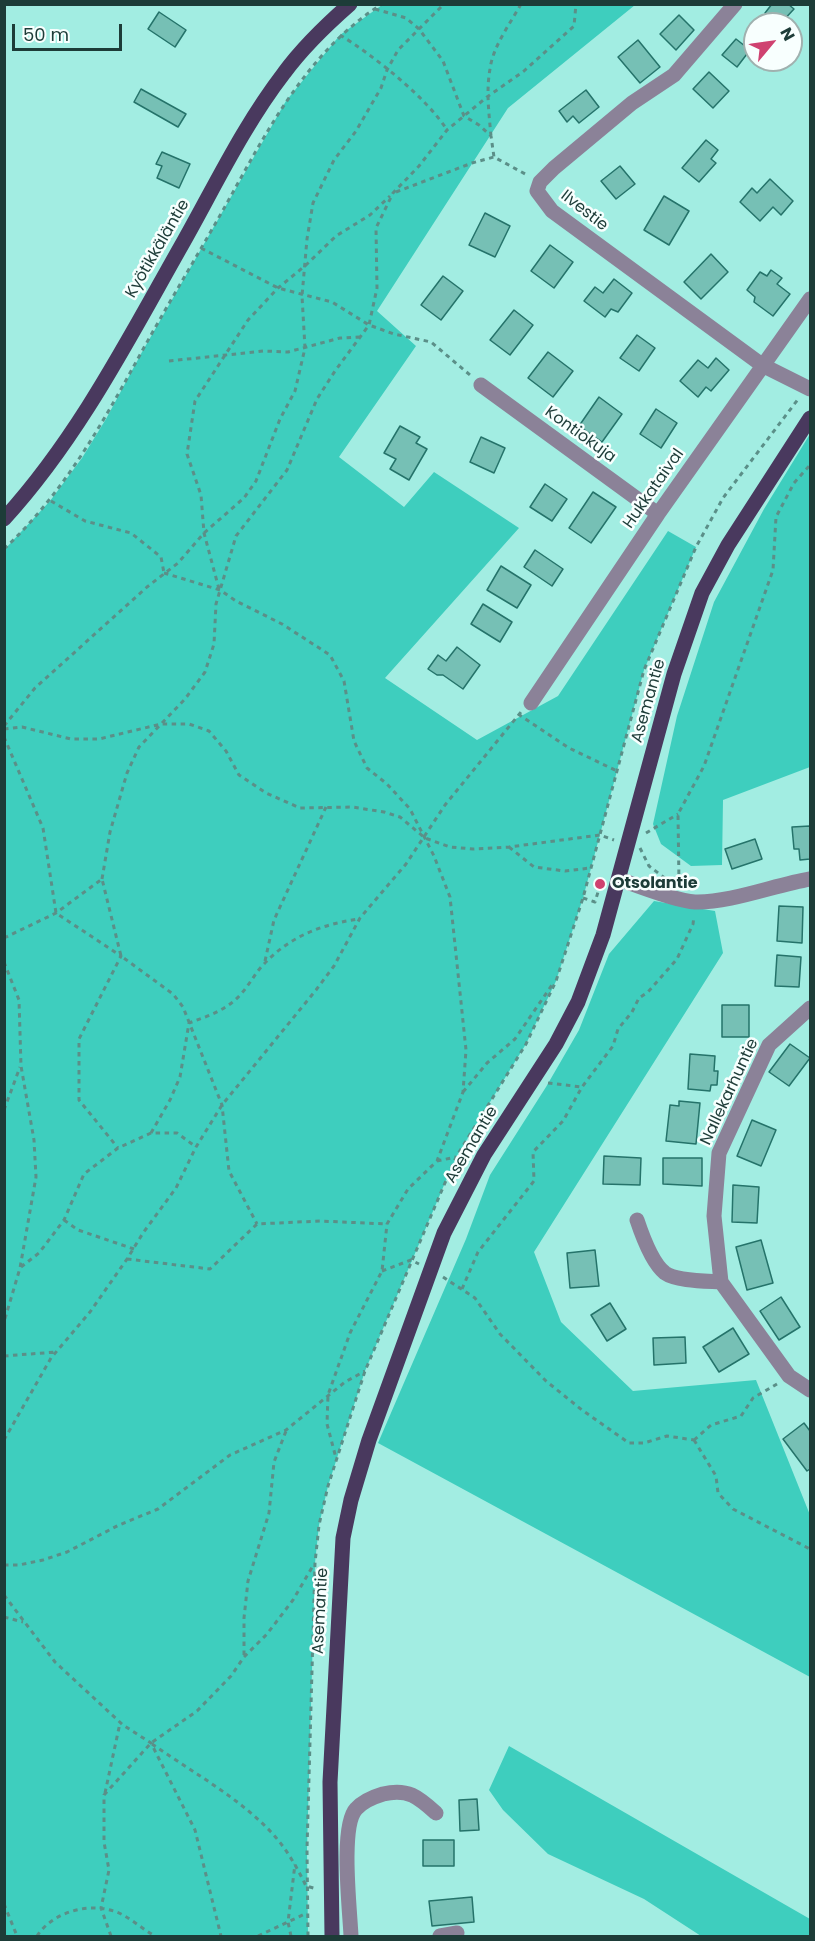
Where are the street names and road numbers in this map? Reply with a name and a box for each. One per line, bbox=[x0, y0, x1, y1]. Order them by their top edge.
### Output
street label: Ilvestie bbox=[556, 187, 612, 235]
street label: Kyötikkäläntie bbox=[122, 196, 194, 302]
street label: Kontiokuja bbox=[541, 403, 619, 467]
street label: Hukkataival bbox=[619, 445, 689, 533]
street label: Asemantie bbox=[628, 657, 670, 745]
street label: Nallekarhuntie bbox=[697, 1036, 763, 1148]
street label: Asemantie bbox=[442, 1103, 502, 1187]
street label: Asemantie bbox=[309, 1567, 333, 1655]

